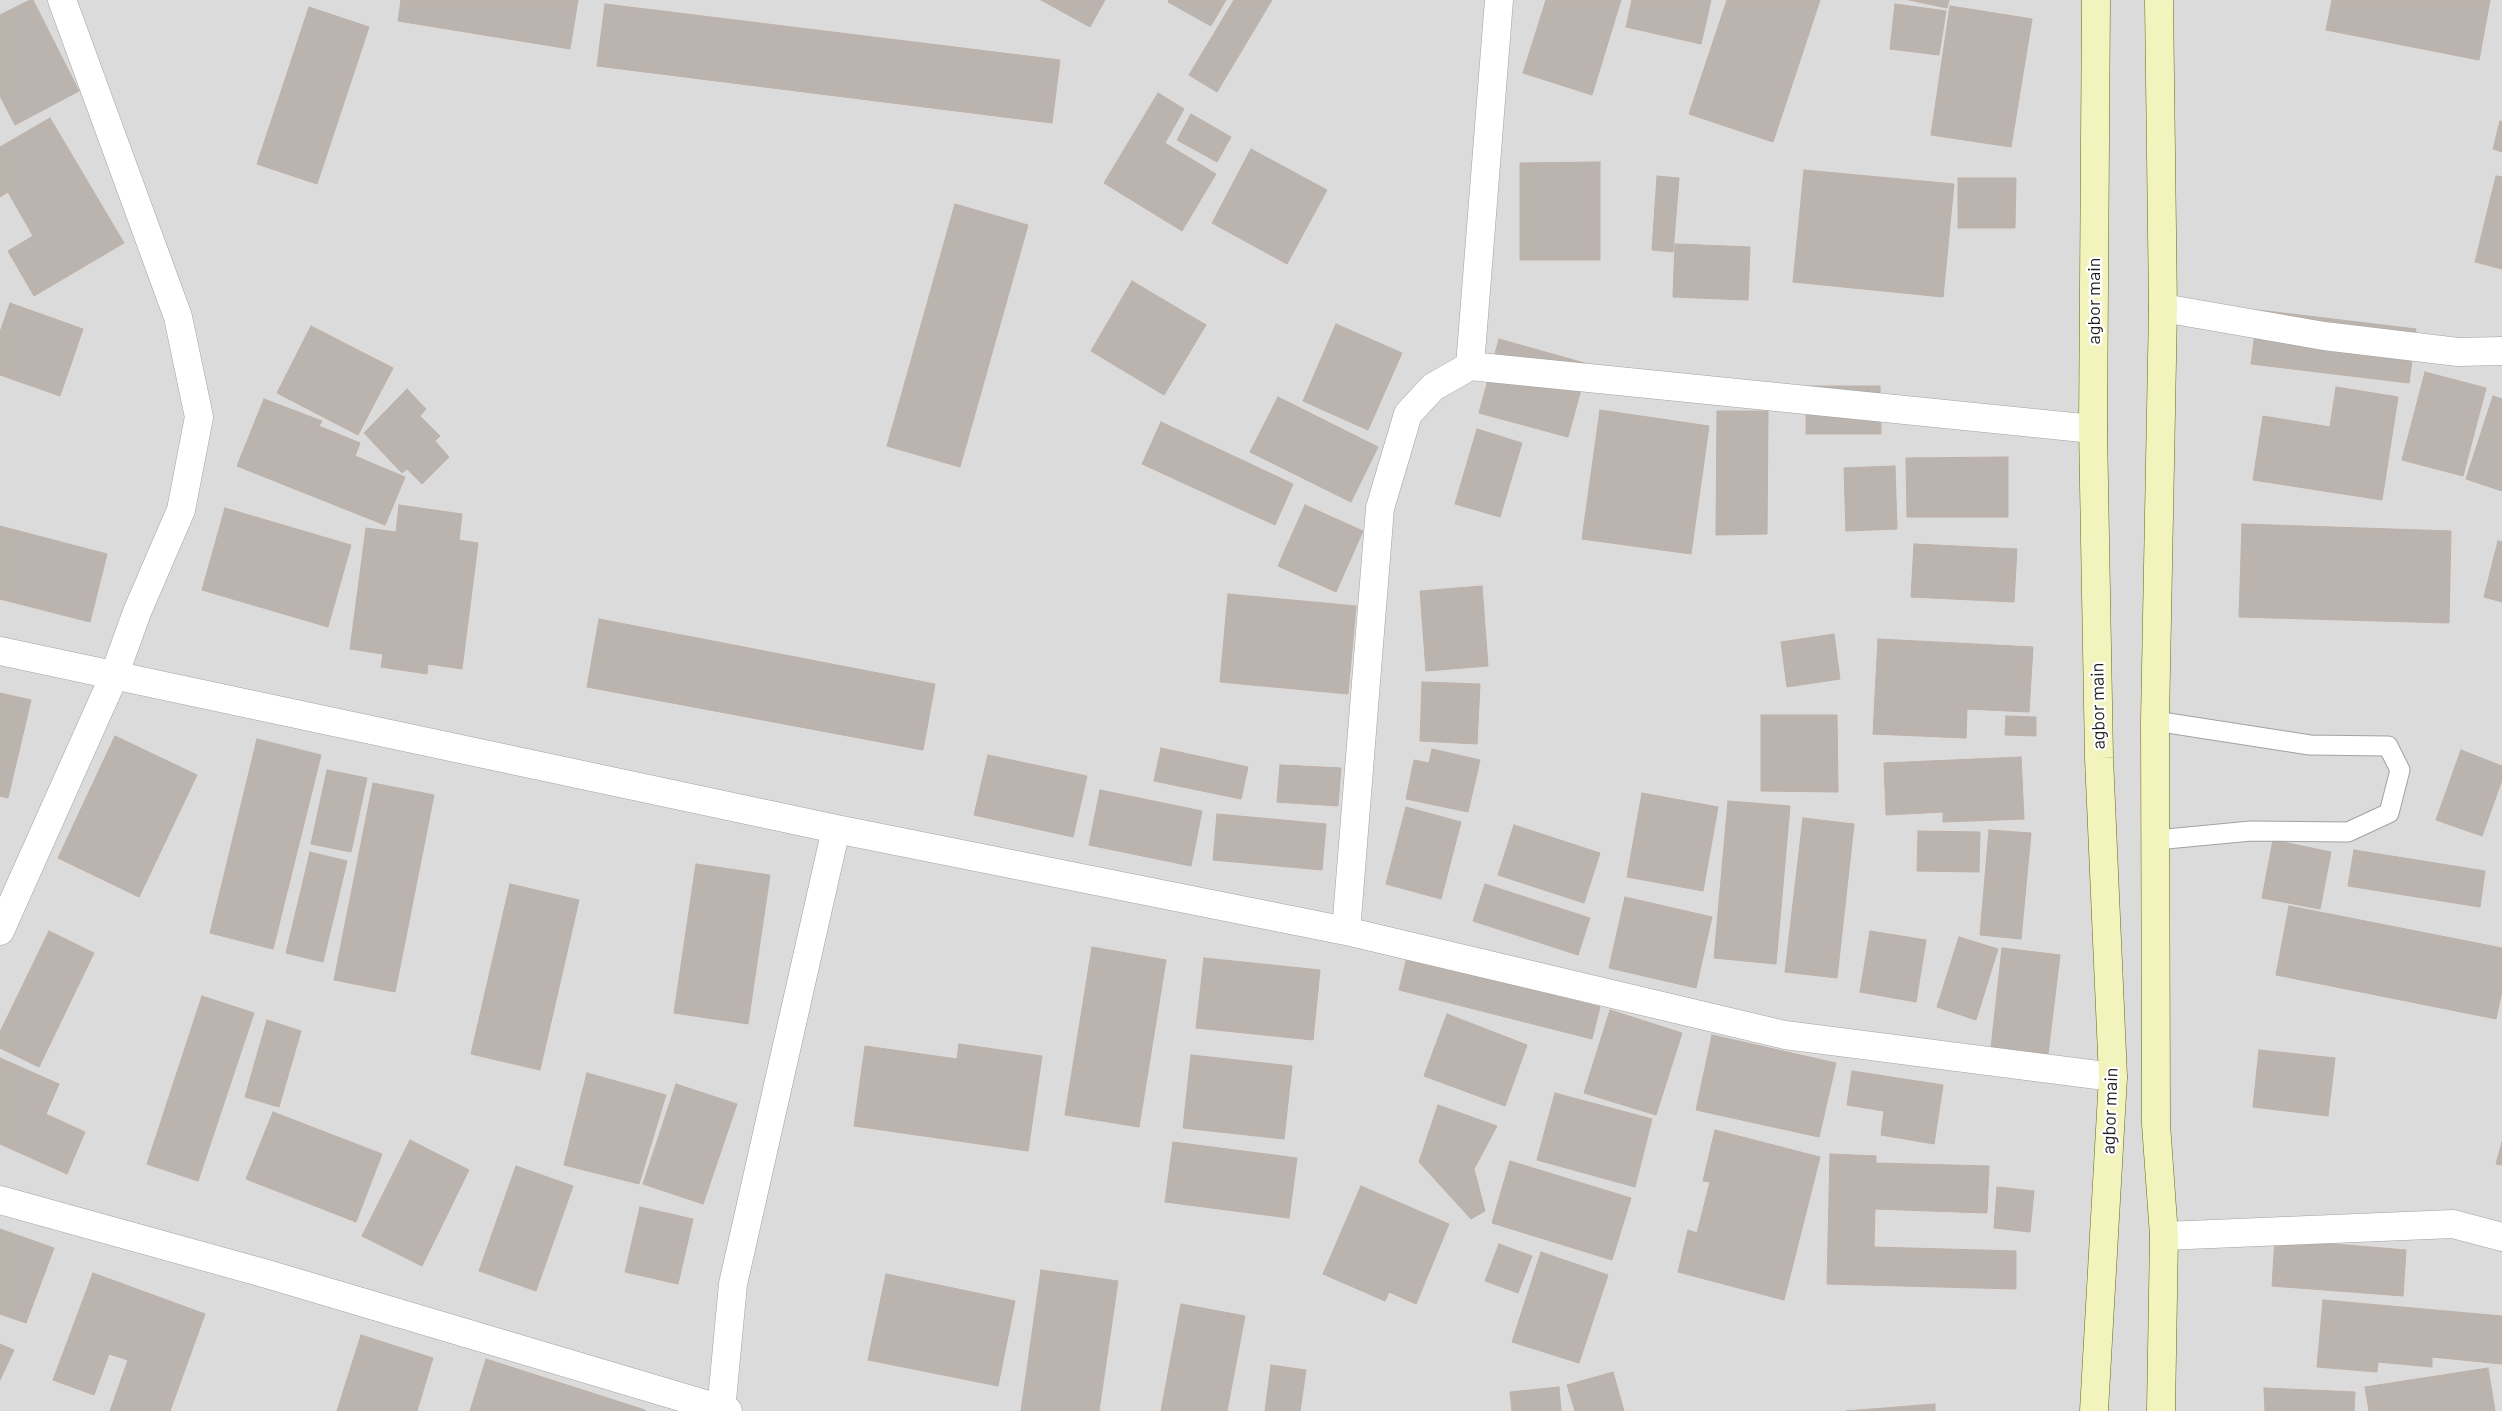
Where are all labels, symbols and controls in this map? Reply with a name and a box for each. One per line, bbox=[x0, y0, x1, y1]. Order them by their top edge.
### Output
street label: agbor main bbox=[2083, 258, 2105, 344]
street label: agbor main bbox=[2086, 662, 2110, 750]
street label: agbor main bbox=[2098, 1067, 2122, 1155]

